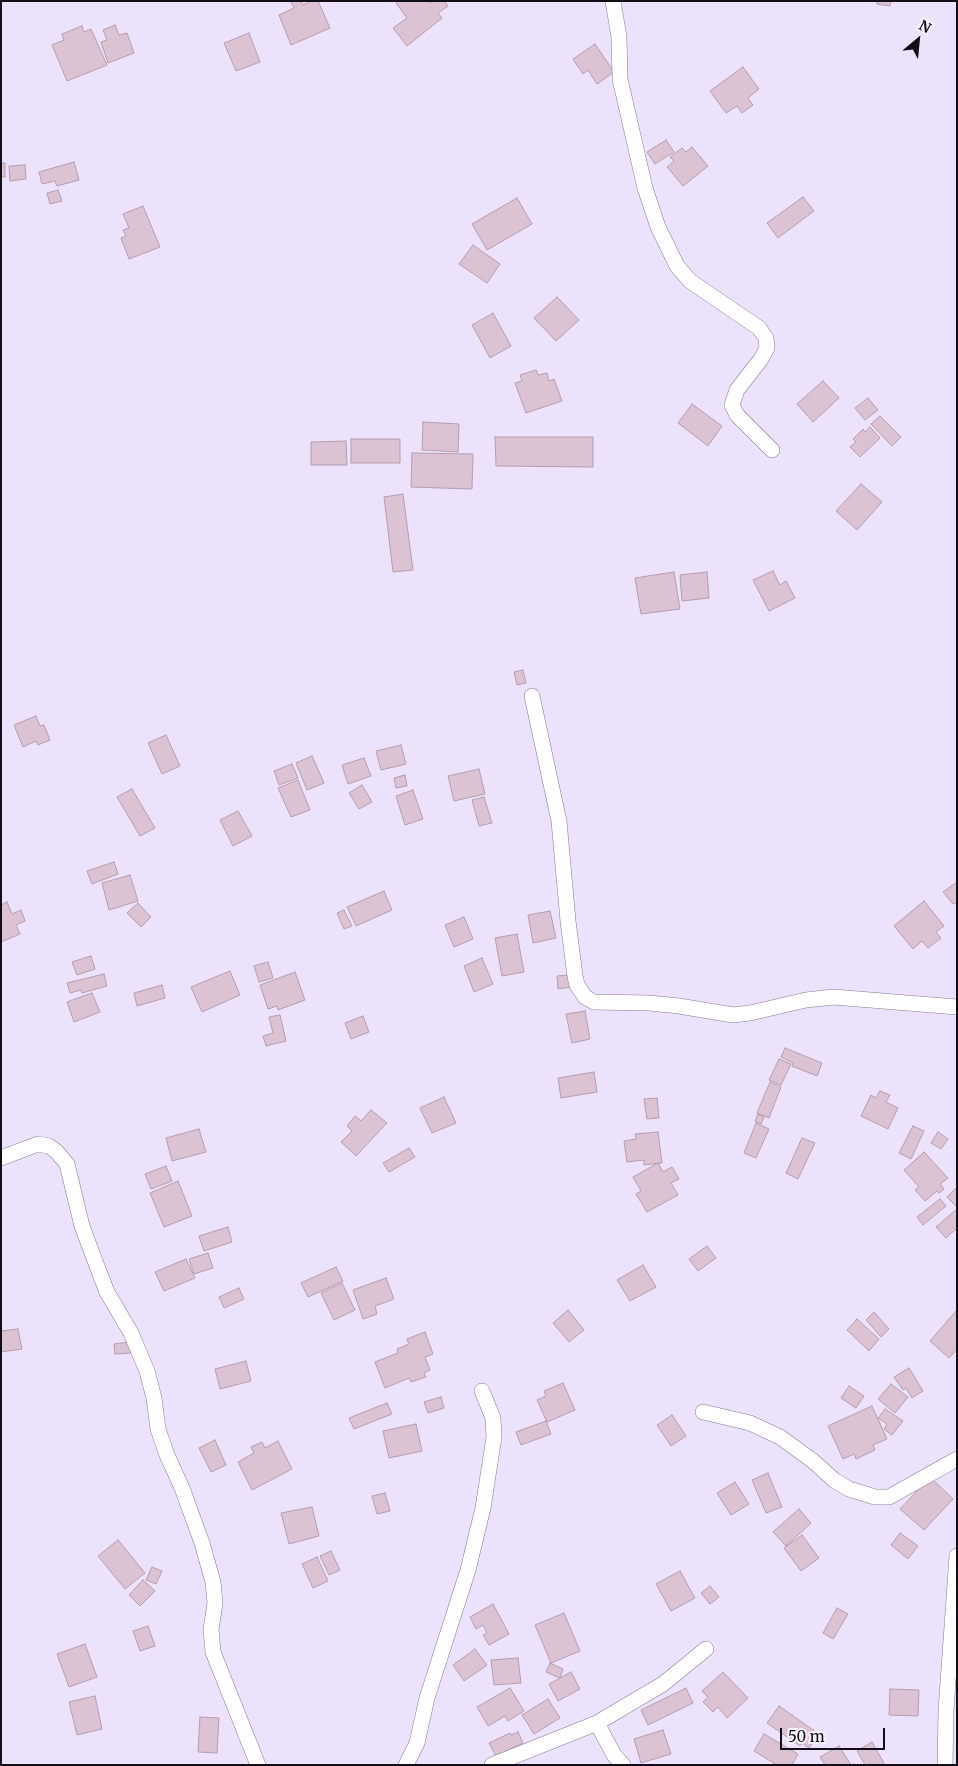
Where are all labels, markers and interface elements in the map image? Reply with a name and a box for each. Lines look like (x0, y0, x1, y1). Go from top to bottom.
north arrow (893, 15, 943, 65)
text: N (916, 16, 934, 37)
scale bar (783, 1718, 888, 1750)
text: 50 m (788, 1727, 825, 1746)

